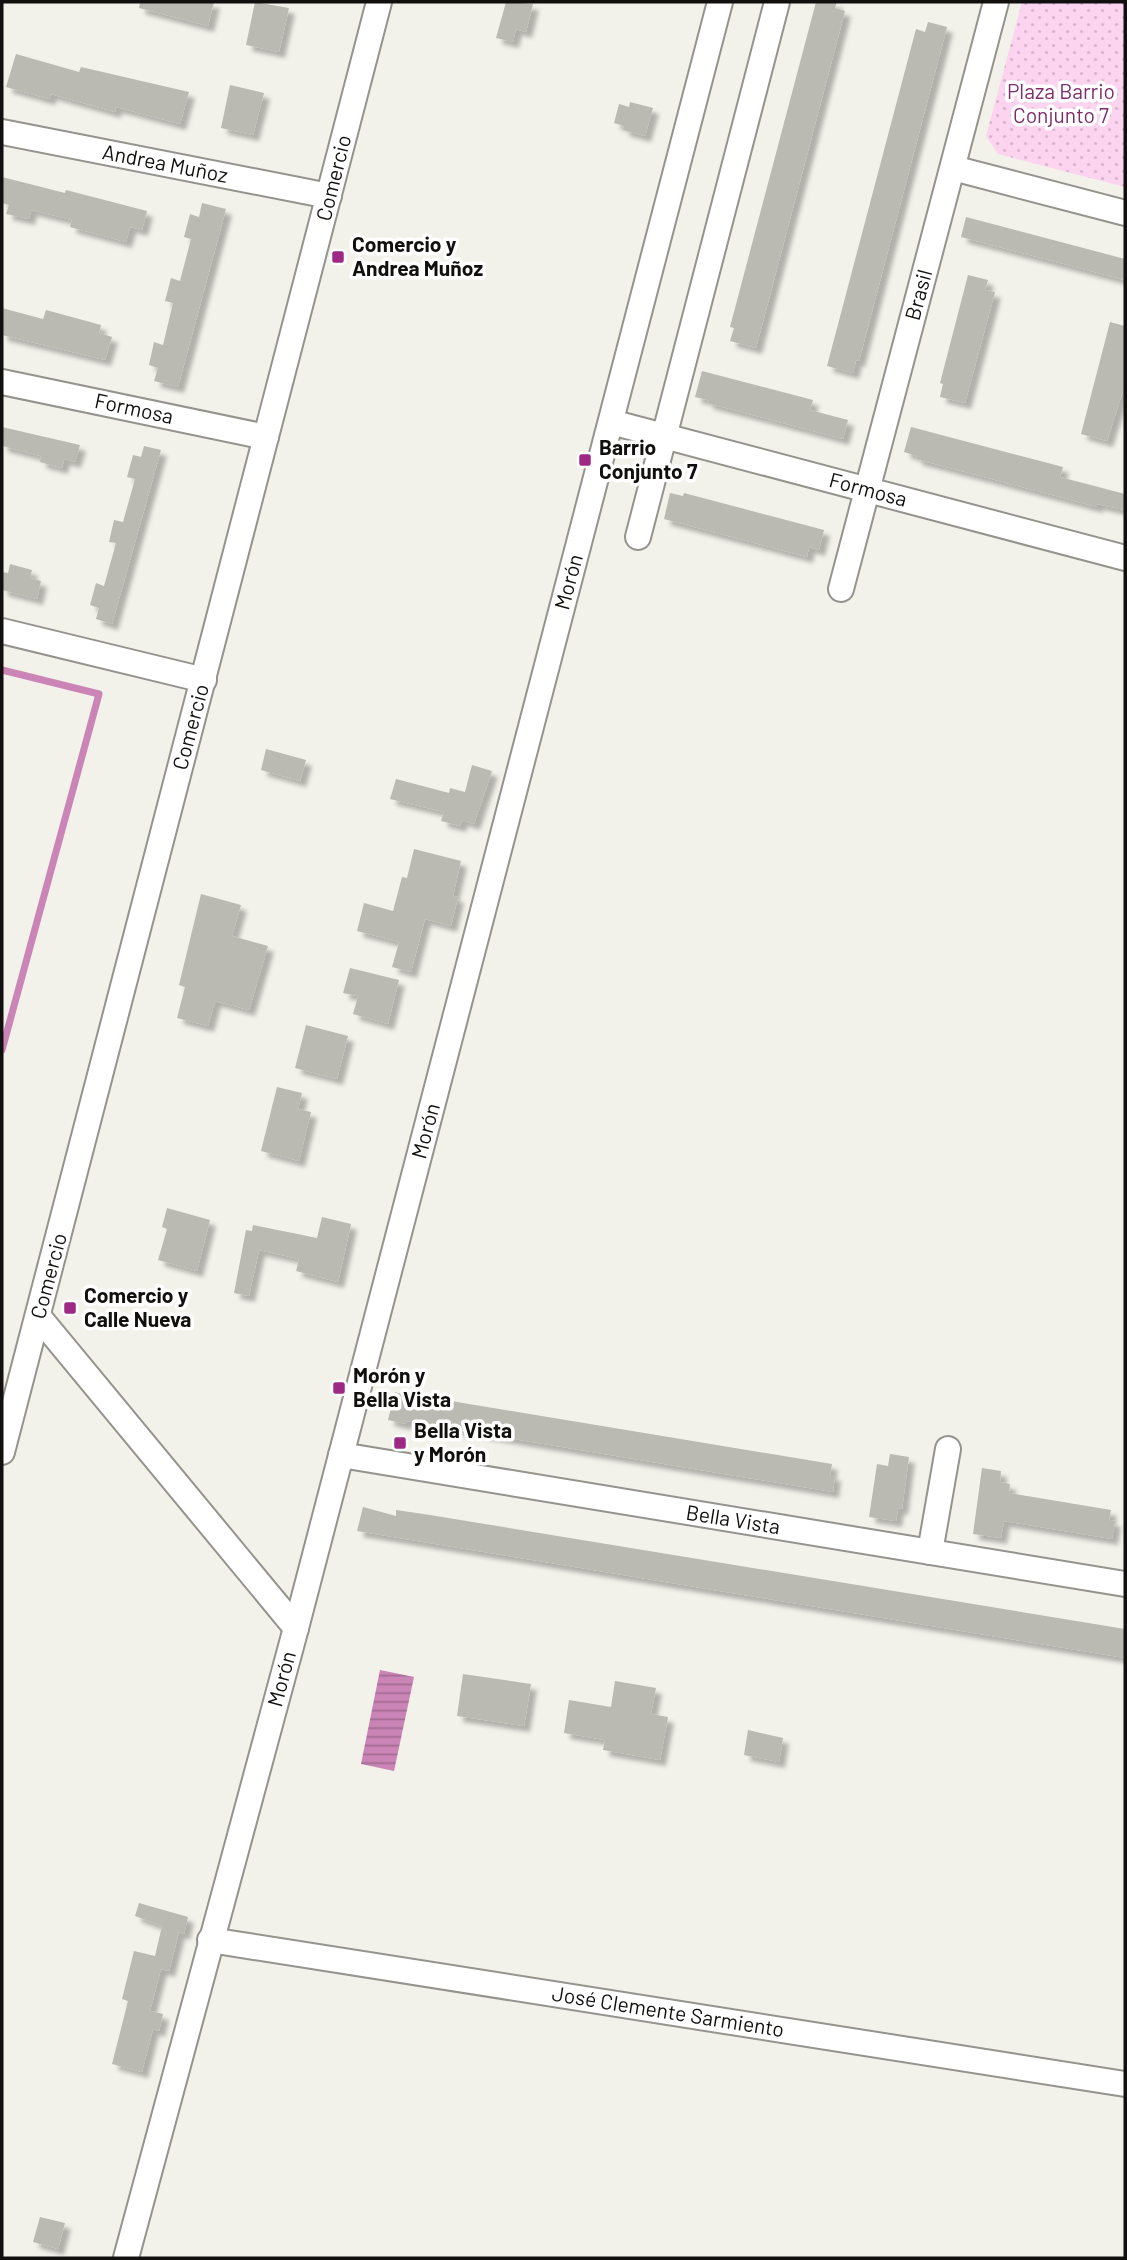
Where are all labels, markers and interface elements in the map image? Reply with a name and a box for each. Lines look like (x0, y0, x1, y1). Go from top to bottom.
park label: Plaza Barrio Conjunto 7 (1007, 78, 1115, 127)
street label: Comercio (310, 132, 355, 223)
street label: Andrea Muñoz (100, 138, 230, 187)
place label: Comercio y Andrea Muñoz (352, 231, 483, 280)
marker: Comercio y Andrea Muñoz (330, 249, 346, 265)
street label: Brasil (899, 266, 936, 323)
street label: Formosa (93, 387, 176, 428)
place label: Barrio Conjunto 7 (599, 434, 698, 483)
marker: Barrio Conjunto 7 (577, 452, 593, 468)
street label: Formosa (827, 466, 910, 511)
street label: Morón (548, 551, 587, 612)
street label: Comercio (166, 681, 213, 772)
street label: Morón (405, 1100, 444, 1161)
street label: Comercio (24, 1230, 71, 1321)
place label: Comercio y Calle Nueva (84, 1282, 191, 1331)
marker: Comercio y Calle Nueva (62, 1300, 78, 1316)
place label: Morón y Bella Vista (353, 1362, 451, 1411)
marker: Morón y Bella Vista (331, 1380, 347, 1396)
place label: Bella Vista y Morón (414, 1417, 512, 1466)
marker: Bella Vista y Morón (392, 1435, 408, 1451)
street label: Bella Vista (684, 1499, 782, 1538)
street label: Morón (261, 1648, 300, 1709)
street label: José Clemente Sarmiento (550, 1980, 786, 2041)

